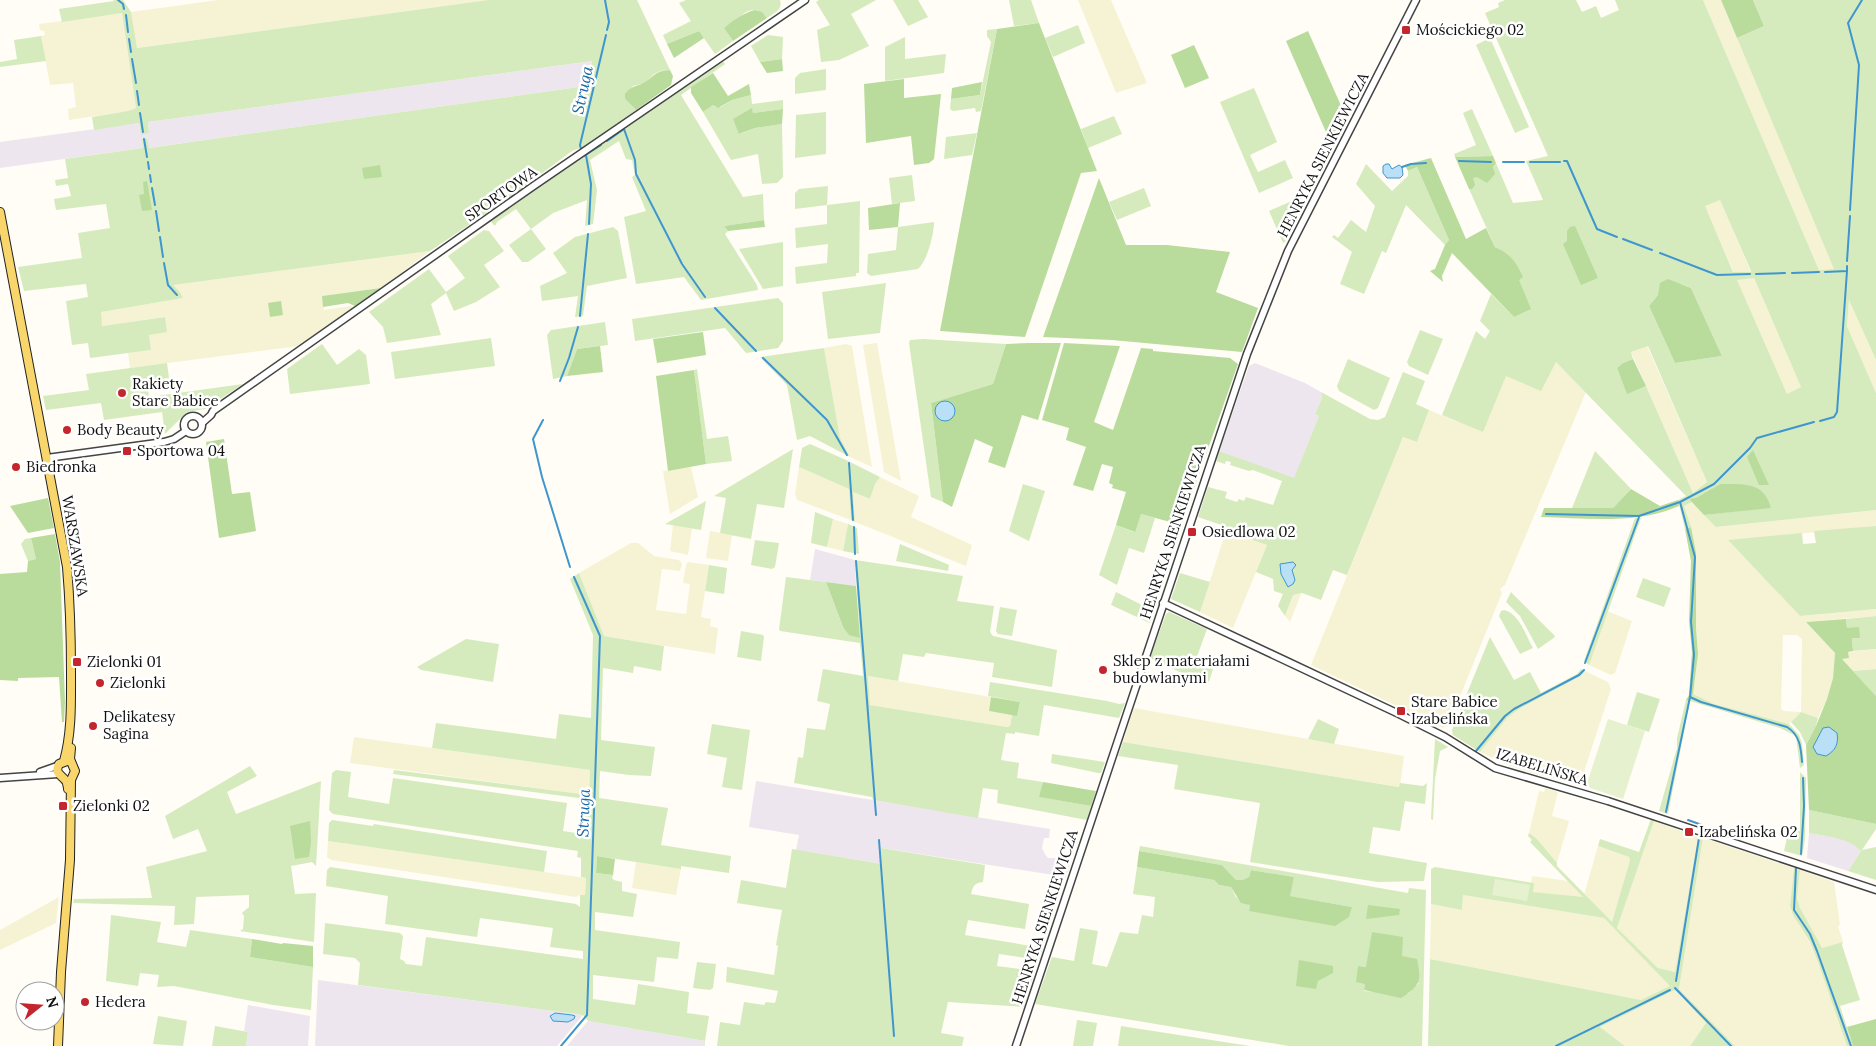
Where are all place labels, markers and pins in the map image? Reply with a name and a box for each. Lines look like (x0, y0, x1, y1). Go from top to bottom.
place label: Mościckiego 02 (1416, 20, 1524, 39)
marker: Mościckiego 02 (1400, 24, 1412, 36)
place label: Rakiety Stare Babice (132, 374, 219, 410)
marker: Rakiety Stare Babice (116, 387, 128, 399)
place label: Body Beauty (77, 420, 164, 439)
marker: Body Beauty (61, 424, 73, 436)
place label: Sportowa 04 (137, 441, 225, 460)
marker: Sportowa 04 (121, 445, 133, 457)
place label: Biedronka (26, 457, 97, 476)
marker: Biedronka (10, 461, 22, 473)
place label: Osiedlowa 02 (1202, 522, 1296, 541)
marker: Osiedlowa 02 (1186, 526, 1198, 538)
place label: Sklep z materiałami budowlanymi (1113, 651, 1250, 687)
place label: Zielonki 01 (87, 652, 161, 671)
marker: Zielonki 01 (71, 656, 83, 668)
marker: Sklep z materiałami budowlanymi (1097, 664, 1109, 676)
place label: Zielonki (110, 673, 166, 692)
marker: Zielonki (94, 677, 106, 689)
place label: Stare Babice Izabelińska (1411, 692, 1498, 728)
marker: Stare Babice Izabelińska (1395, 705, 1407, 717)
place label: Delikatesy Sagina (103, 707, 175, 743)
marker: Delikatesy Sagina (87, 720, 99, 732)
place label: Zielonki 02 (73, 796, 150, 815)
marker: Zielonki 02 (57, 800, 69, 812)
place label: Izabelińska 02 (1699, 822, 1798, 841)
marker: Izabelińska 02 (1683, 826, 1695, 838)
place label: Hedera (95, 992, 146, 1011)
marker: Hedera (79, 996, 91, 1008)

